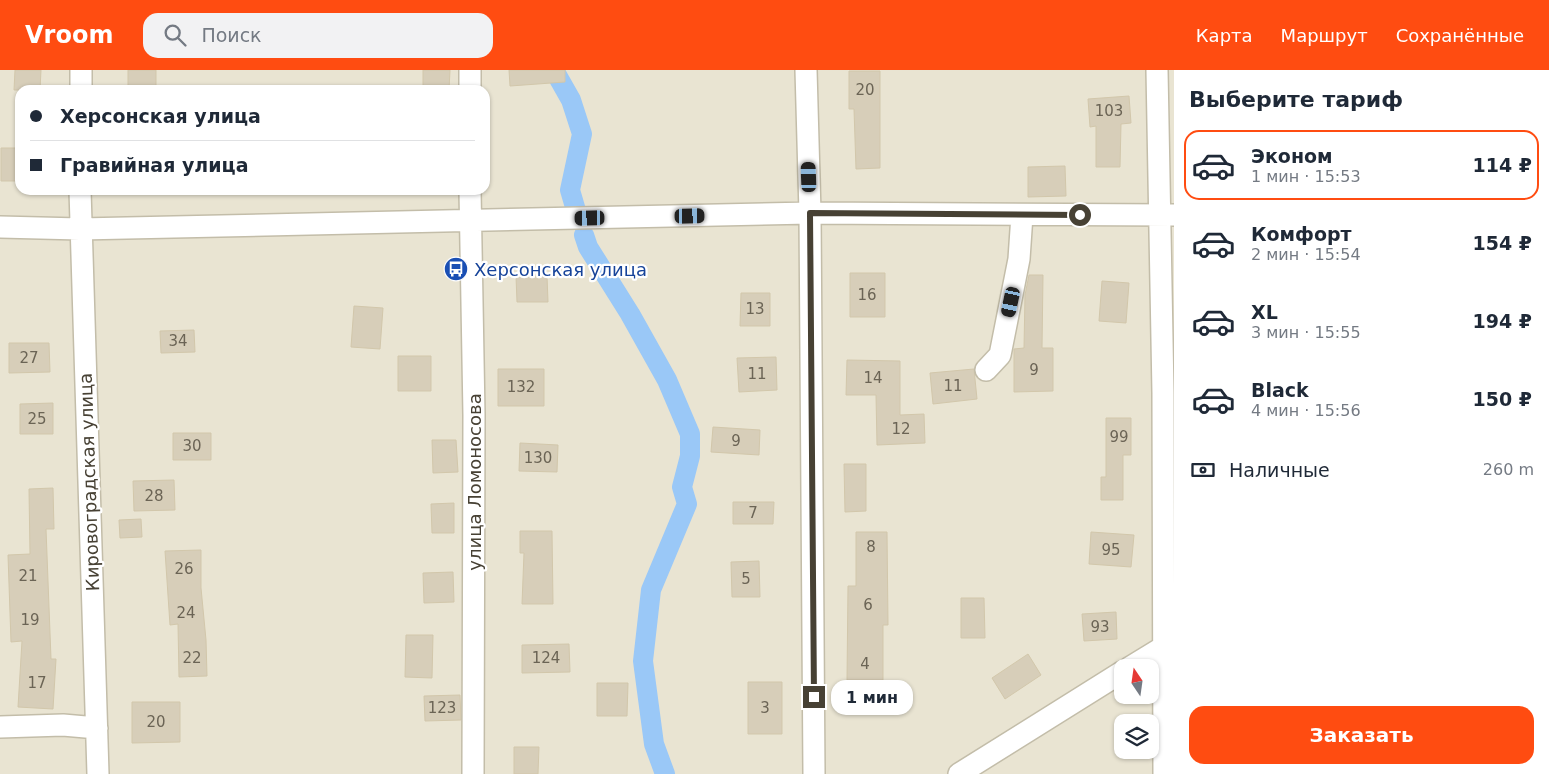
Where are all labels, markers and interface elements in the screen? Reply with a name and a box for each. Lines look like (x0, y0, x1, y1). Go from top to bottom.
search box (143, 13, 493, 58)
text: Vroom (25, 21, 113, 49)
icon: search (161, 21, 189, 49)
text: Поиск (201, 24, 262, 46)
text: Карта (1196, 25, 1253, 46)
text: Маршрут (1281, 25, 1368, 46)
text: Сохранённые (1396, 25, 1524, 46)
house number: 20 (855, 81, 875, 99)
text: Выберите тариф (1189, 87, 1403, 112)
house number: 103 (1095, 102, 1123, 120)
text: Херсонская улица (60, 105, 261, 127)
icon: car (1191, 143, 1236, 188)
text: Эконом (1251, 145, 1333, 167)
text: Гравийная улица (60, 154, 248, 176)
text: 114 ₽ (1473, 154, 1532, 176)
car (800, 162, 817, 192)
text: 1 мин · 15:53 (1251, 167, 1361, 186)
route start (1069, 204, 1091, 226)
car (674, 208, 705, 224)
car (574, 210, 605, 226)
icon: car (1191, 221, 1236, 266)
text: Комфорт (1251, 223, 1352, 245)
text: 154 ₽ (1473, 232, 1532, 254)
text: 2 мин · 15:54 (1251, 245, 1361, 264)
bus stop icon: Херсонская улица (443, 256, 469, 282)
place label: Херсонская улица (474, 259, 647, 280)
house number: 16 (857, 286, 877, 304)
car (1000, 286, 1021, 318)
icon: car (1191, 299, 1236, 344)
house number: 13 (745, 300, 765, 318)
text: XL (1251, 301, 1278, 323)
text: 194 ₽ (1473, 310, 1532, 332)
text: 3 мин · 15:55 (1251, 323, 1361, 342)
house number: 34 (168, 332, 188, 350)
house number: 27 (19, 349, 39, 367)
house number: 9 (1029, 361, 1039, 379)
house number: 11 (747, 365, 767, 383)
house number: 14 (863, 369, 883, 387)
street label: Кировоградская улица (75, 373, 103, 591)
house number: 11 (943, 377, 963, 395)
icon: car (1191, 377, 1236, 422)
house number: 132 (507, 378, 535, 396)
text: Black (1251, 379, 1309, 401)
text: 150 ₽ (1473, 388, 1532, 410)
street label: улица Ломоносова (464, 393, 485, 571)
text: 4 мин · 15:56 (1251, 401, 1361, 420)
house number: 25 (27, 410, 47, 428)
house number: 12 (891, 420, 911, 438)
house number: 99 (1109, 428, 1129, 446)
house number: 9 (731, 432, 741, 450)
house number: 30 (182, 437, 202, 455)
house number: 130 (524, 449, 552, 467)
icon: cash (1189, 456, 1217, 484)
text: Наличные (1229, 459, 1330, 481)
text: 260 m (1483, 460, 1534, 479)
house number: 28 (144, 487, 164, 505)
house number: 7 (748, 504, 758, 522)
house number: 8 (866, 538, 876, 556)
house number: 95 (1101, 541, 1121, 559)
house number: 26 (174, 560, 194, 578)
house number: 21 (18, 567, 38, 585)
house number: 5 (741, 570, 751, 588)
house number: 6 (863, 596, 873, 614)
house number: 24 (176, 604, 196, 622)
house number: 19 (20, 611, 40, 629)
house number: 93 (1090, 618, 1110, 636)
house number: 22 (182, 649, 202, 667)
house number: 124 (532, 649, 560, 667)
house number: 4 (860, 655, 870, 673)
north arrow (1114, 659, 1159, 704)
map controls (1114, 659, 1159, 759)
house number: 17 (27, 674, 47, 692)
callout: 1 мин (832, 680, 914, 714)
route end (803, 686, 825, 708)
text: 1 мин (846, 688, 898, 707)
house number: 123 (428, 699, 456, 717)
house number: 3 (760, 699, 770, 717)
button: Заказать (1189, 706, 1534, 764)
house number: 20 (146, 713, 166, 731)
button: layers (1114, 714, 1159, 759)

